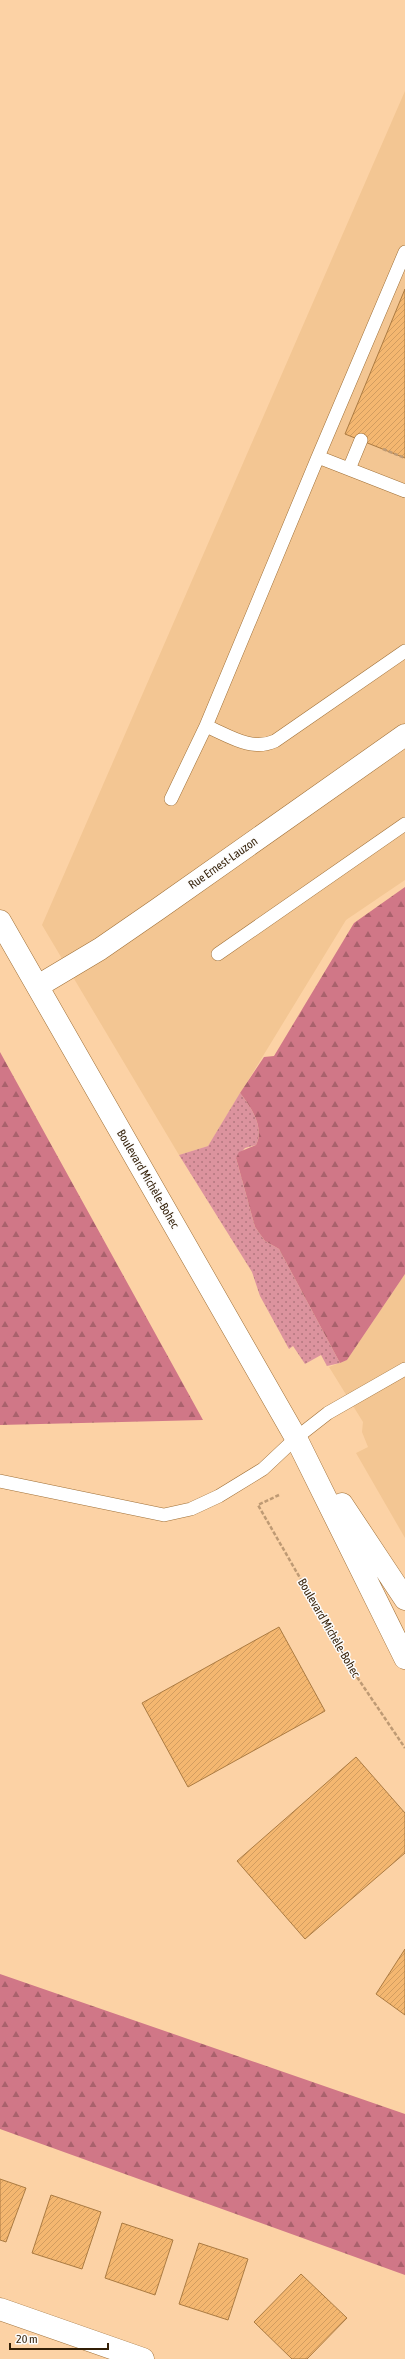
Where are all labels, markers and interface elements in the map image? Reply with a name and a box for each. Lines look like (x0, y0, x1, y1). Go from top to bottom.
street label: Rue Ernest-Lauzon (186, 834, 260, 892)
street label: Boulevard Michèle-Bohec (114, 1127, 182, 1231)
street label: Boulevard Michèle-Bohec (295, 1576, 363, 1680)
scale bar (10, 2325, 108, 2351)
text: 20 m (16, 2332, 38, 2346)

